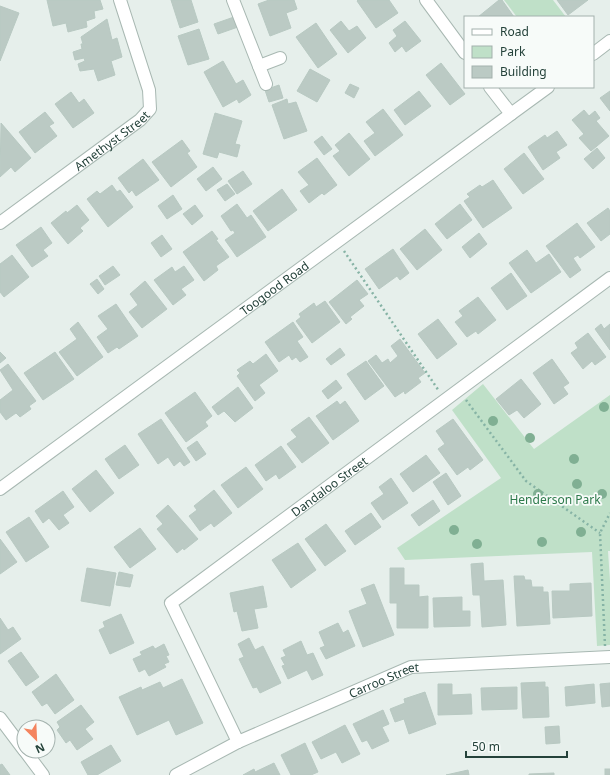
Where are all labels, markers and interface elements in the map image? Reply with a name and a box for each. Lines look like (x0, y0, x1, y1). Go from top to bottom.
legend (464, 16, 594, 88)
text: Road (500, 23, 529, 40)
text: Park (500, 43, 526, 60)
text: Building (500, 63, 547, 80)
street label: Amethyst Street (71, 106, 154, 174)
street label: Toogood Road (236, 257, 312, 319)
street label: Dandaloo Street (287, 452, 371, 520)
park label: Henderson Park (509, 491, 601, 508)
street label: Carroo Street (346, 658, 420, 702)
north arrow (16, 719, 56, 759)
scale bar (466, 733, 567, 759)
text: 50 m (472, 738, 500, 755)
text: N (33, 740, 47, 757)

